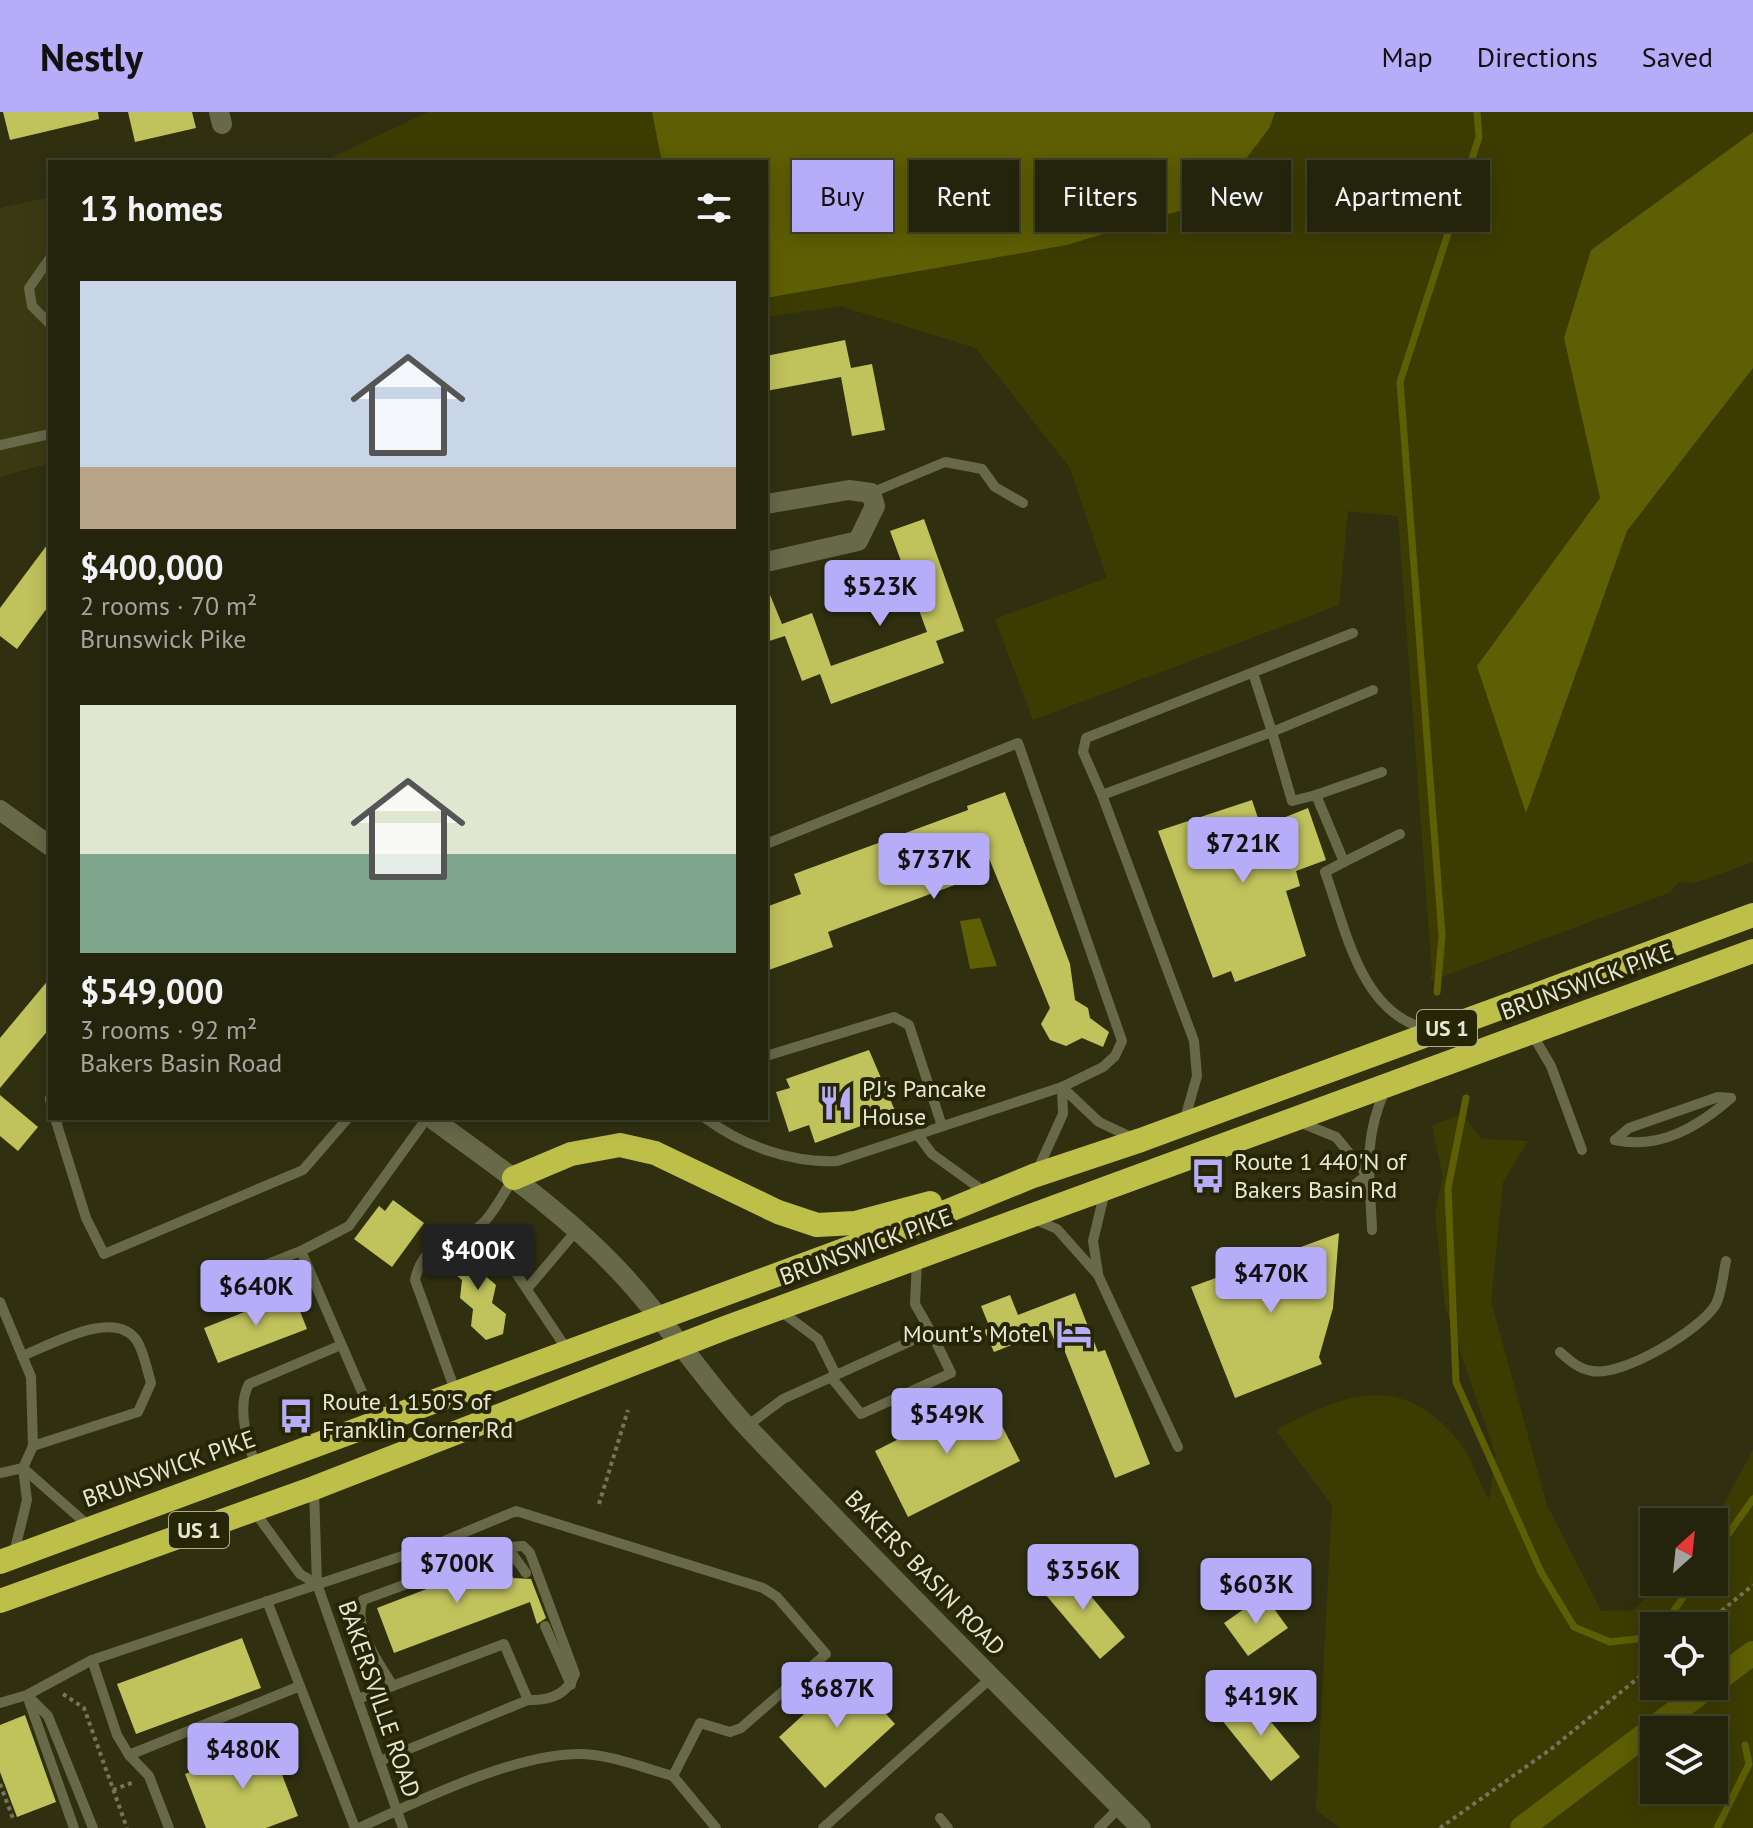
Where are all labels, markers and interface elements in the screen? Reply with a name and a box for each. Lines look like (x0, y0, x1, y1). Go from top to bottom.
text: Nestly (40, 32, 143, 81)
text: Map (1382, 38, 1433, 75)
text: Directions (1477, 38, 1598, 75)
text: Saved (1642, 38, 1713, 75)
chip: Buy (792, 160, 893, 232)
chip: Rent (909, 160, 1019, 232)
chip: Filters (1035, 160, 1166, 232)
chip: New (1182, 160, 1291, 232)
chip: Apartment (1307, 160, 1490, 232)
text: 13 homes (80, 186, 223, 230)
icon: filters (692, 186, 736, 230)
icon: home (336, 333, 480, 477)
text: $400,000 (80, 545, 224, 589)
pin: $523K (824, 560, 936, 628)
text: $523K (842, 569, 918, 602)
text: 2 rooms · 70 m² (80, 589, 257, 622)
text: Brunswick Pike (80, 622, 246, 655)
icon: home (336, 757, 480, 901)
pin: $721K (1187, 817, 1299, 885)
text: $721K (1205, 826, 1281, 859)
pin: $737K (878, 833, 990, 901)
text: $737K (896, 842, 972, 875)
street label: BRUNSWICK PIKE (1496, 936, 1677, 1027)
text: $549,000 (80, 969, 224, 1013)
road number: US 1 (1417, 1010, 1477, 1046)
text: 3 rooms · 92 m² (80, 1013, 257, 1046)
text: Bakers Basin Road (80, 1046, 282, 1079)
place label: PJ's Pancake House (862, 1073, 986, 1132)
restaurant icon: PJ's Pancake House (817, 1084, 855, 1122)
place label: Route 1 440'N of Bakers Basin Rd (1234, 1146, 1407, 1205)
bus stop icon: Route 1 440'N of Bakers Basin Rd (1189, 1157, 1227, 1195)
street label: BRUNSWICK PIKE (775, 1201, 956, 1292)
pin: $400K (422, 1224, 534, 1292)
text: $400K (440, 1233, 516, 1266)
pin: $470K (1215, 1247, 1327, 1315)
text: $470K (1233, 1256, 1309, 1289)
pin: $640K (200, 1260, 312, 1328)
text: $640K (218, 1269, 294, 1302)
hotel icon: Mount's Motel (1055, 1315, 1093, 1353)
place label: Mount's Motel (903, 1318, 1048, 1349)
place label: Route 1 150'S of Franklin Corner Rd (322, 1386, 513, 1445)
pin: $549K (891, 1388, 1003, 1456)
bus stop icon: Route 1 150'S of Franklin Corner Rd (277, 1397, 315, 1435)
text: $549K (909, 1397, 985, 1430)
street label: BRUNSWICK PIKE (78, 1423, 259, 1514)
street label: BAKERS BASIN ROAD (838, 1483, 1012, 1662)
north arrow (1640, 1508, 1728, 1596)
map controls (1640, 1508, 1728, 1804)
road number: US 1 (169, 1512, 229, 1548)
pin: $700K (401, 1537, 513, 1605)
pin: $356K (1027, 1544, 1139, 1612)
text: $700K (419, 1546, 495, 1579)
text: $356K (1045, 1553, 1121, 1586)
pin: $603K (1200, 1558, 1312, 1626)
text: $603K (1218, 1567, 1294, 1600)
street label: BAKERSVILLE ROAD (331, 1596, 428, 1801)
button: locate (1640, 1612, 1728, 1700)
pin: $687K (781, 1662, 893, 1730)
pin: $419K (1205, 1670, 1317, 1738)
text: $687K (799, 1671, 875, 1704)
text: $419K (1223, 1679, 1299, 1712)
button: layers (1640, 1716, 1728, 1804)
pin: $480K (187, 1723, 299, 1791)
text: $480K (205, 1732, 281, 1765)

